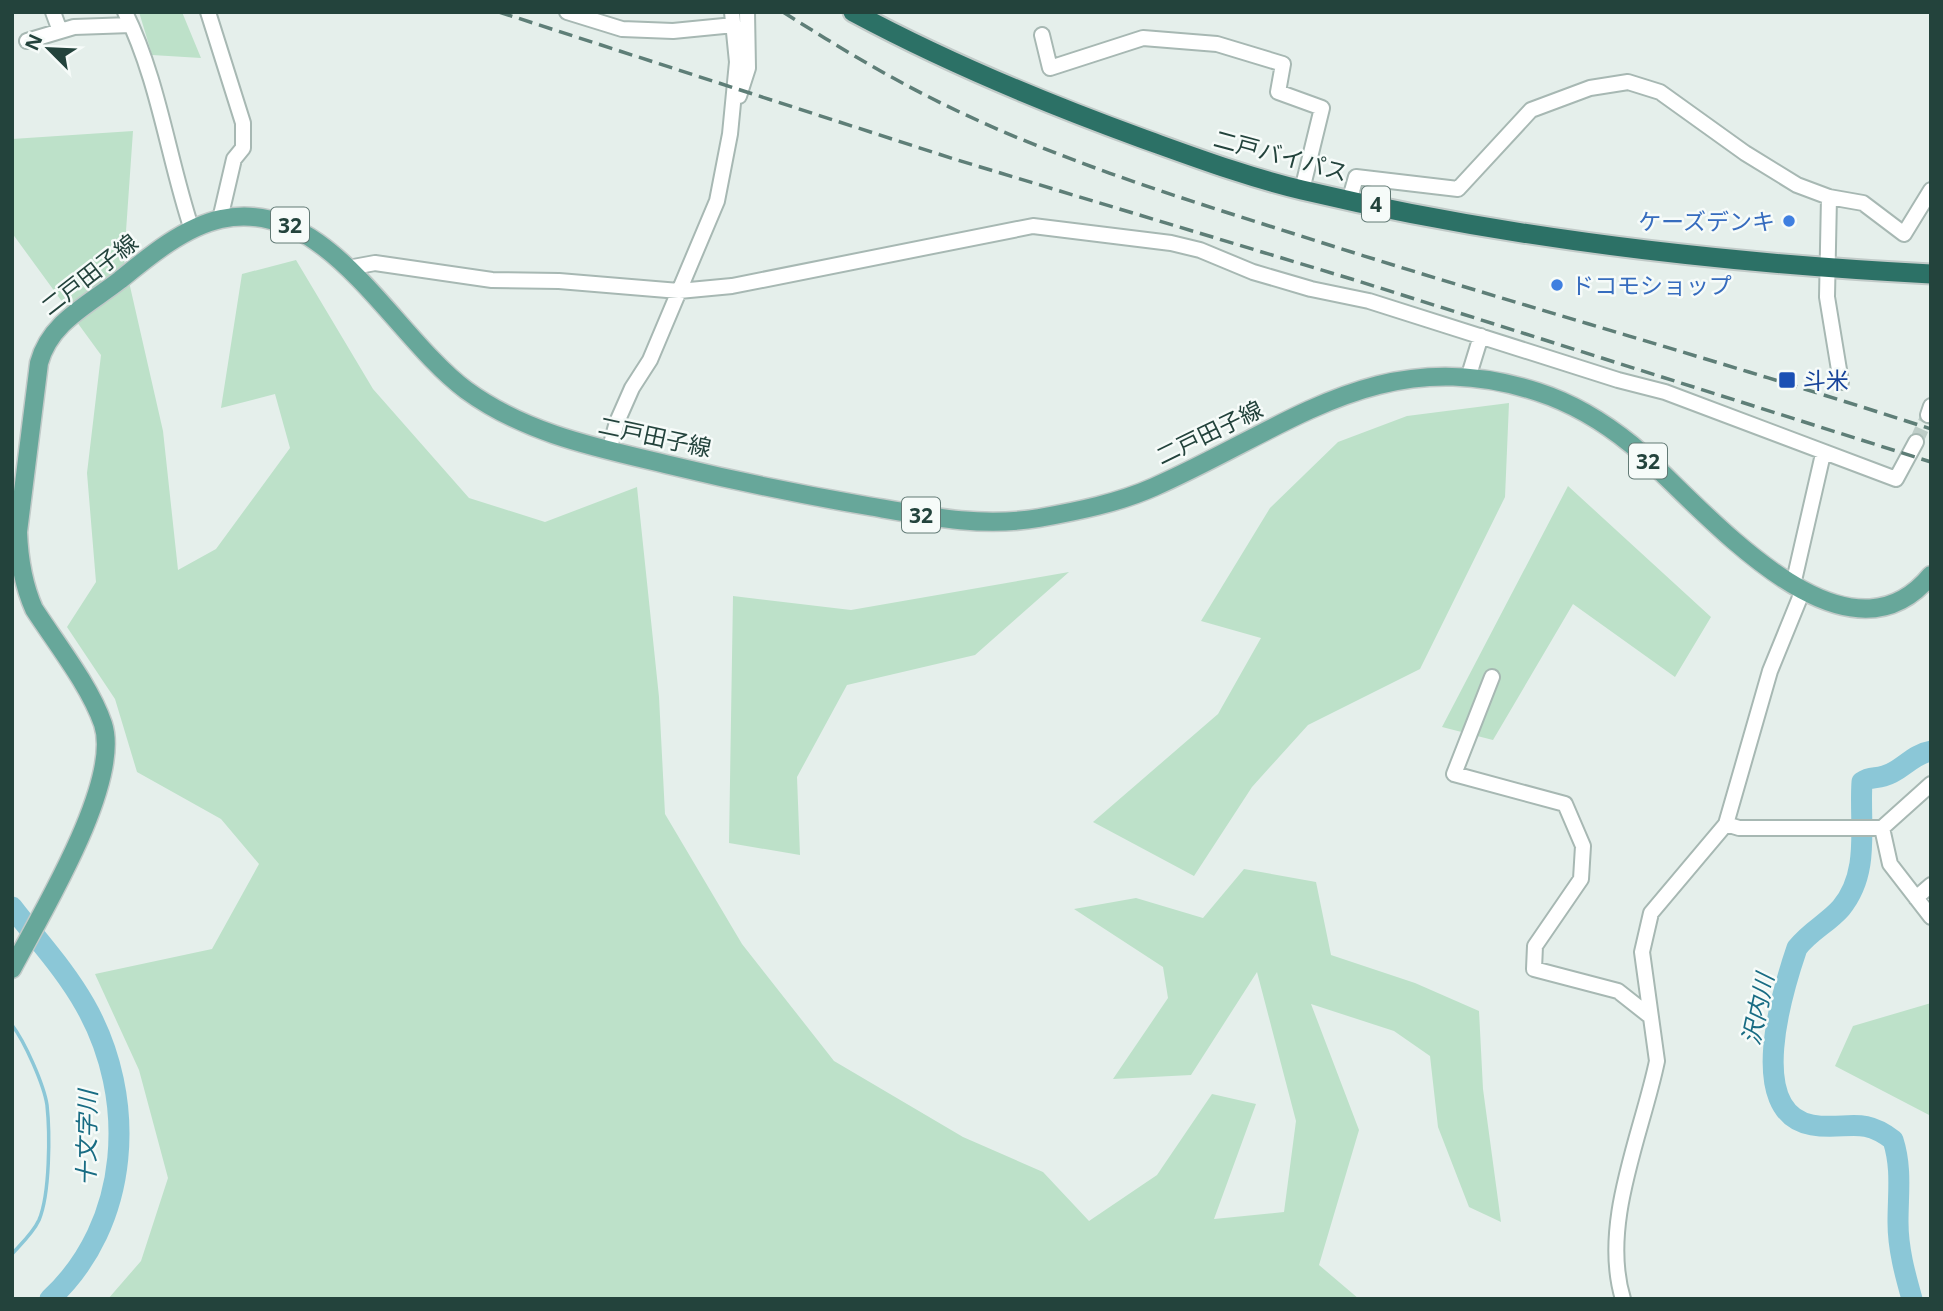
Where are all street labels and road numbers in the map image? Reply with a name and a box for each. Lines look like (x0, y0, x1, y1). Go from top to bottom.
street label: 二戸バイパス (1210, 122, 1352, 188)
road number: 4 (1362, 186, 1390, 222)
road number: 32 (271, 208, 309, 243)
street label: 二戸田子線 (34, 226, 144, 322)
street label: 二戸田子線 (1150, 392, 1268, 472)
street label: 二戸田子線 (595, 408, 715, 464)
road number: 32 (1629, 444, 1667, 478)
road number: 32 (902, 498, 940, 532)

